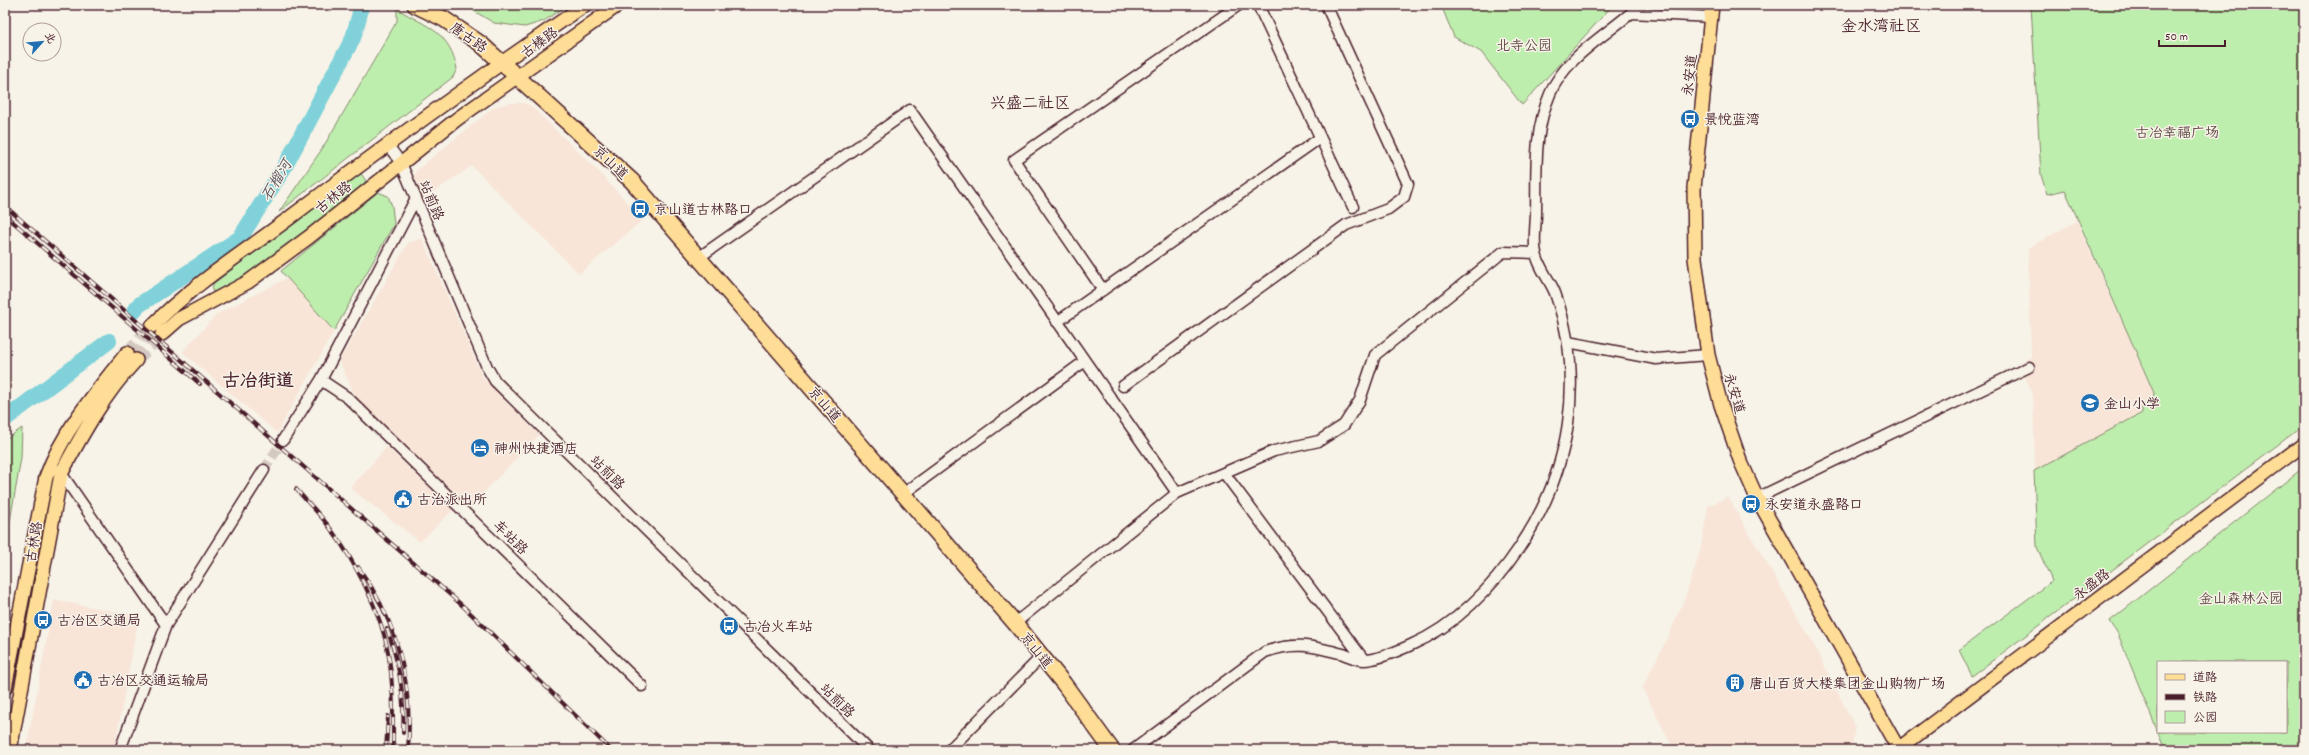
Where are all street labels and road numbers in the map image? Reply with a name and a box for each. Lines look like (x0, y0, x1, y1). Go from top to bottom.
street label: 唐古路 (445, 18, 491, 59)
street label: 古榛路 (517, 23, 563, 64)
street label: 永安道 (1679, 53, 1703, 97)
street label: 京山道 (587, 142, 632, 185)
street label: 古林路 (312, 178, 357, 220)
street label: 站前路 (413, 178, 448, 224)
street label: 永安道 (1717, 371, 1749, 417)
street label: 京山道 (802, 383, 845, 428)
street label: 站前路 (585, 451, 629, 495)
street label: 车站路 (488, 517, 532, 560)
street label: 古林路 (21, 520, 48, 565)
street label: 永盛路 (2069, 565, 2115, 606)
street label: 京山道 (1014, 629, 1056, 674)
street label: 站前路 (815, 679, 859, 723)

